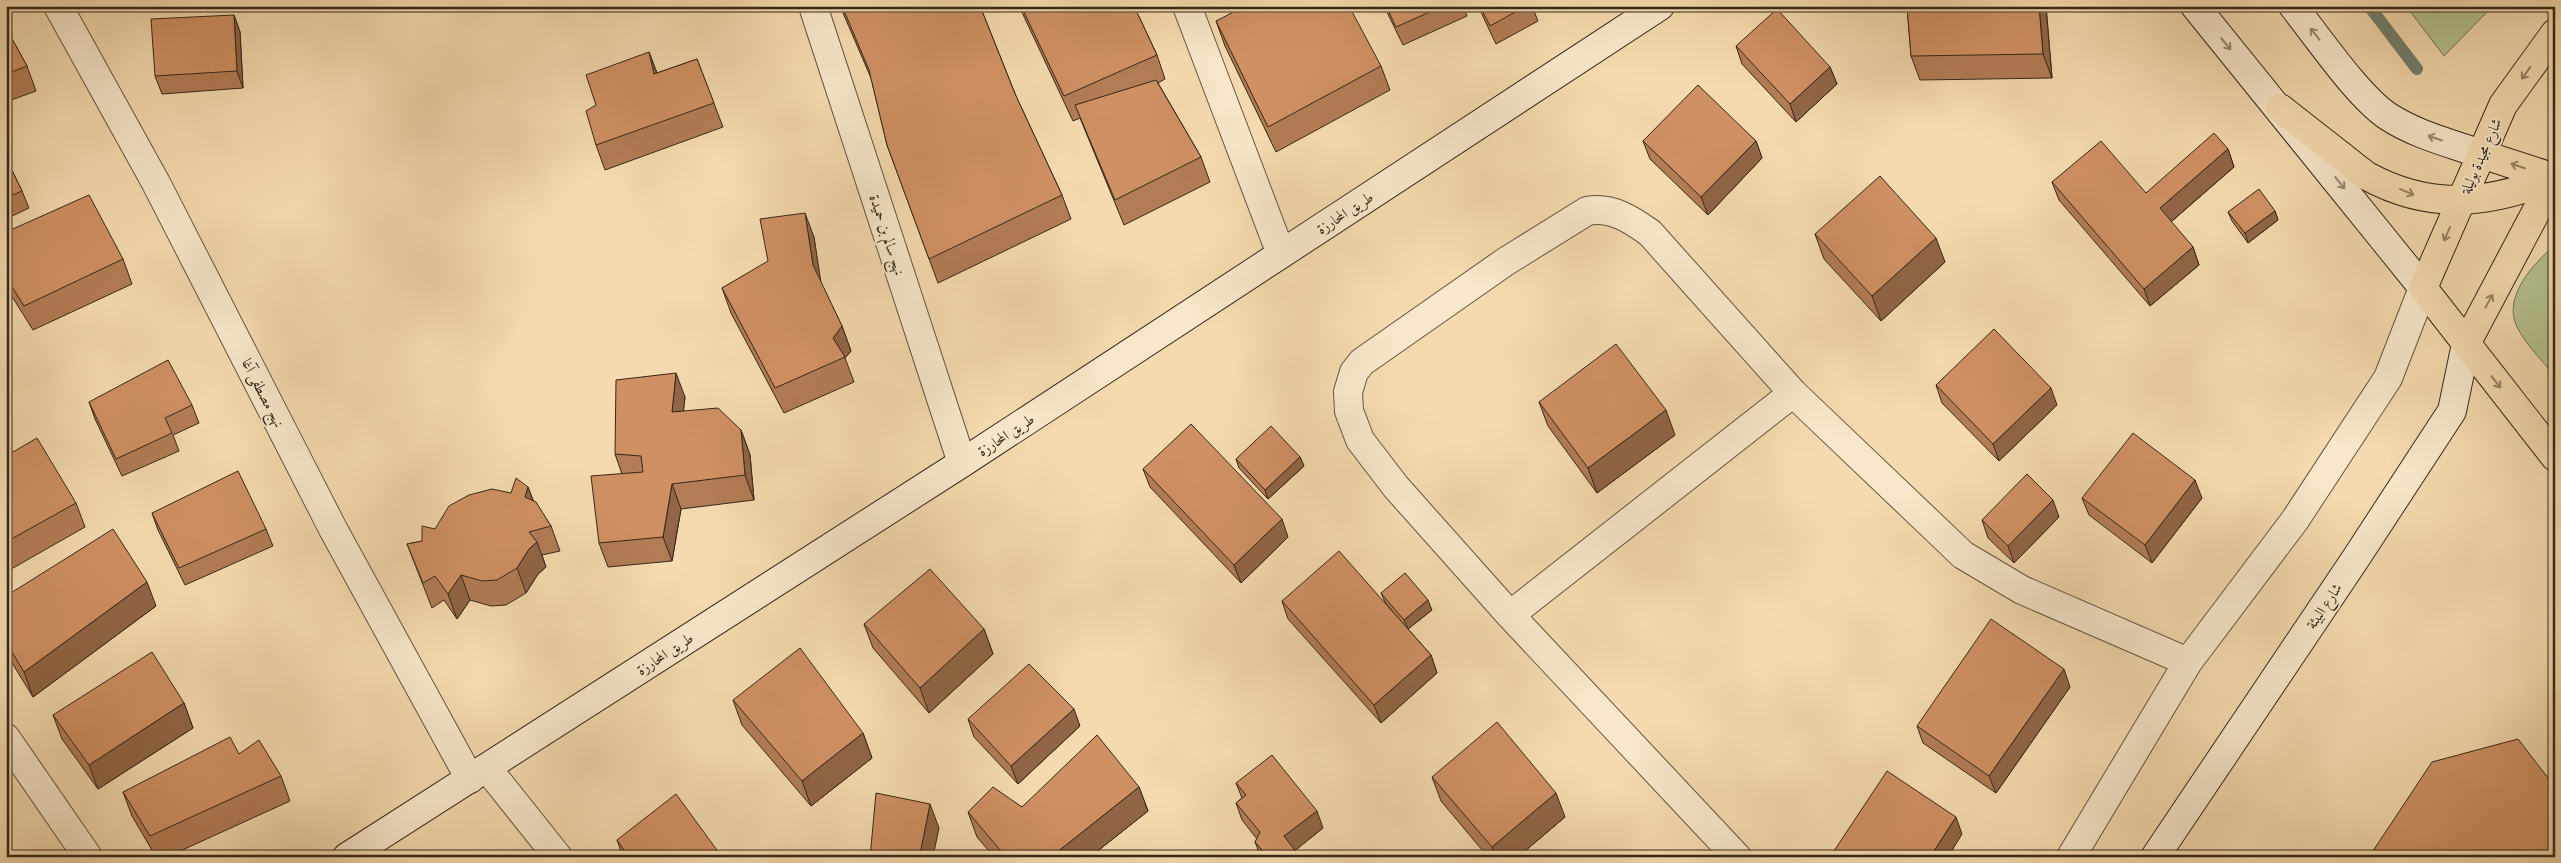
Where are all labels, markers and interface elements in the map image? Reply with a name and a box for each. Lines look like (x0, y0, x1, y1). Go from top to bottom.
one-way arrow (2310, 28, 2321, 41)
one-way arrow (2221, 37, 2232, 50)
one-way arrow (2521, 66, 2531, 80)
street label: شارع مجيدة بوليلة (2456, 115, 2509, 199)
one-way arrow (2428, 133, 2444, 142)
one-way arrow (2510, 161, 2526, 171)
one-way arrow (2334, 177, 2345, 190)
street label: طريق المحارزة (1313, 188, 1377, 239)
one-way arrow (2399, 188, 2414, 198)
street label: نهج سالم بن حميدة (861, 192, 909, 279)
one-way arrow (2441, 226, 2451, 241)
one-way arrow (2485, 294, 2494, 309)
street label: نهج مصطفى آغا (233, 355, 288, 433)
one-way arrow (2490, 375, 2501, 388)
street label: طريق المحارزة (974, 410, 1038, 461)
street label: شارع البيئة (2302, 579, 2349, 635)
street label: طريق المحارزة (633, 629, 697, 680)

